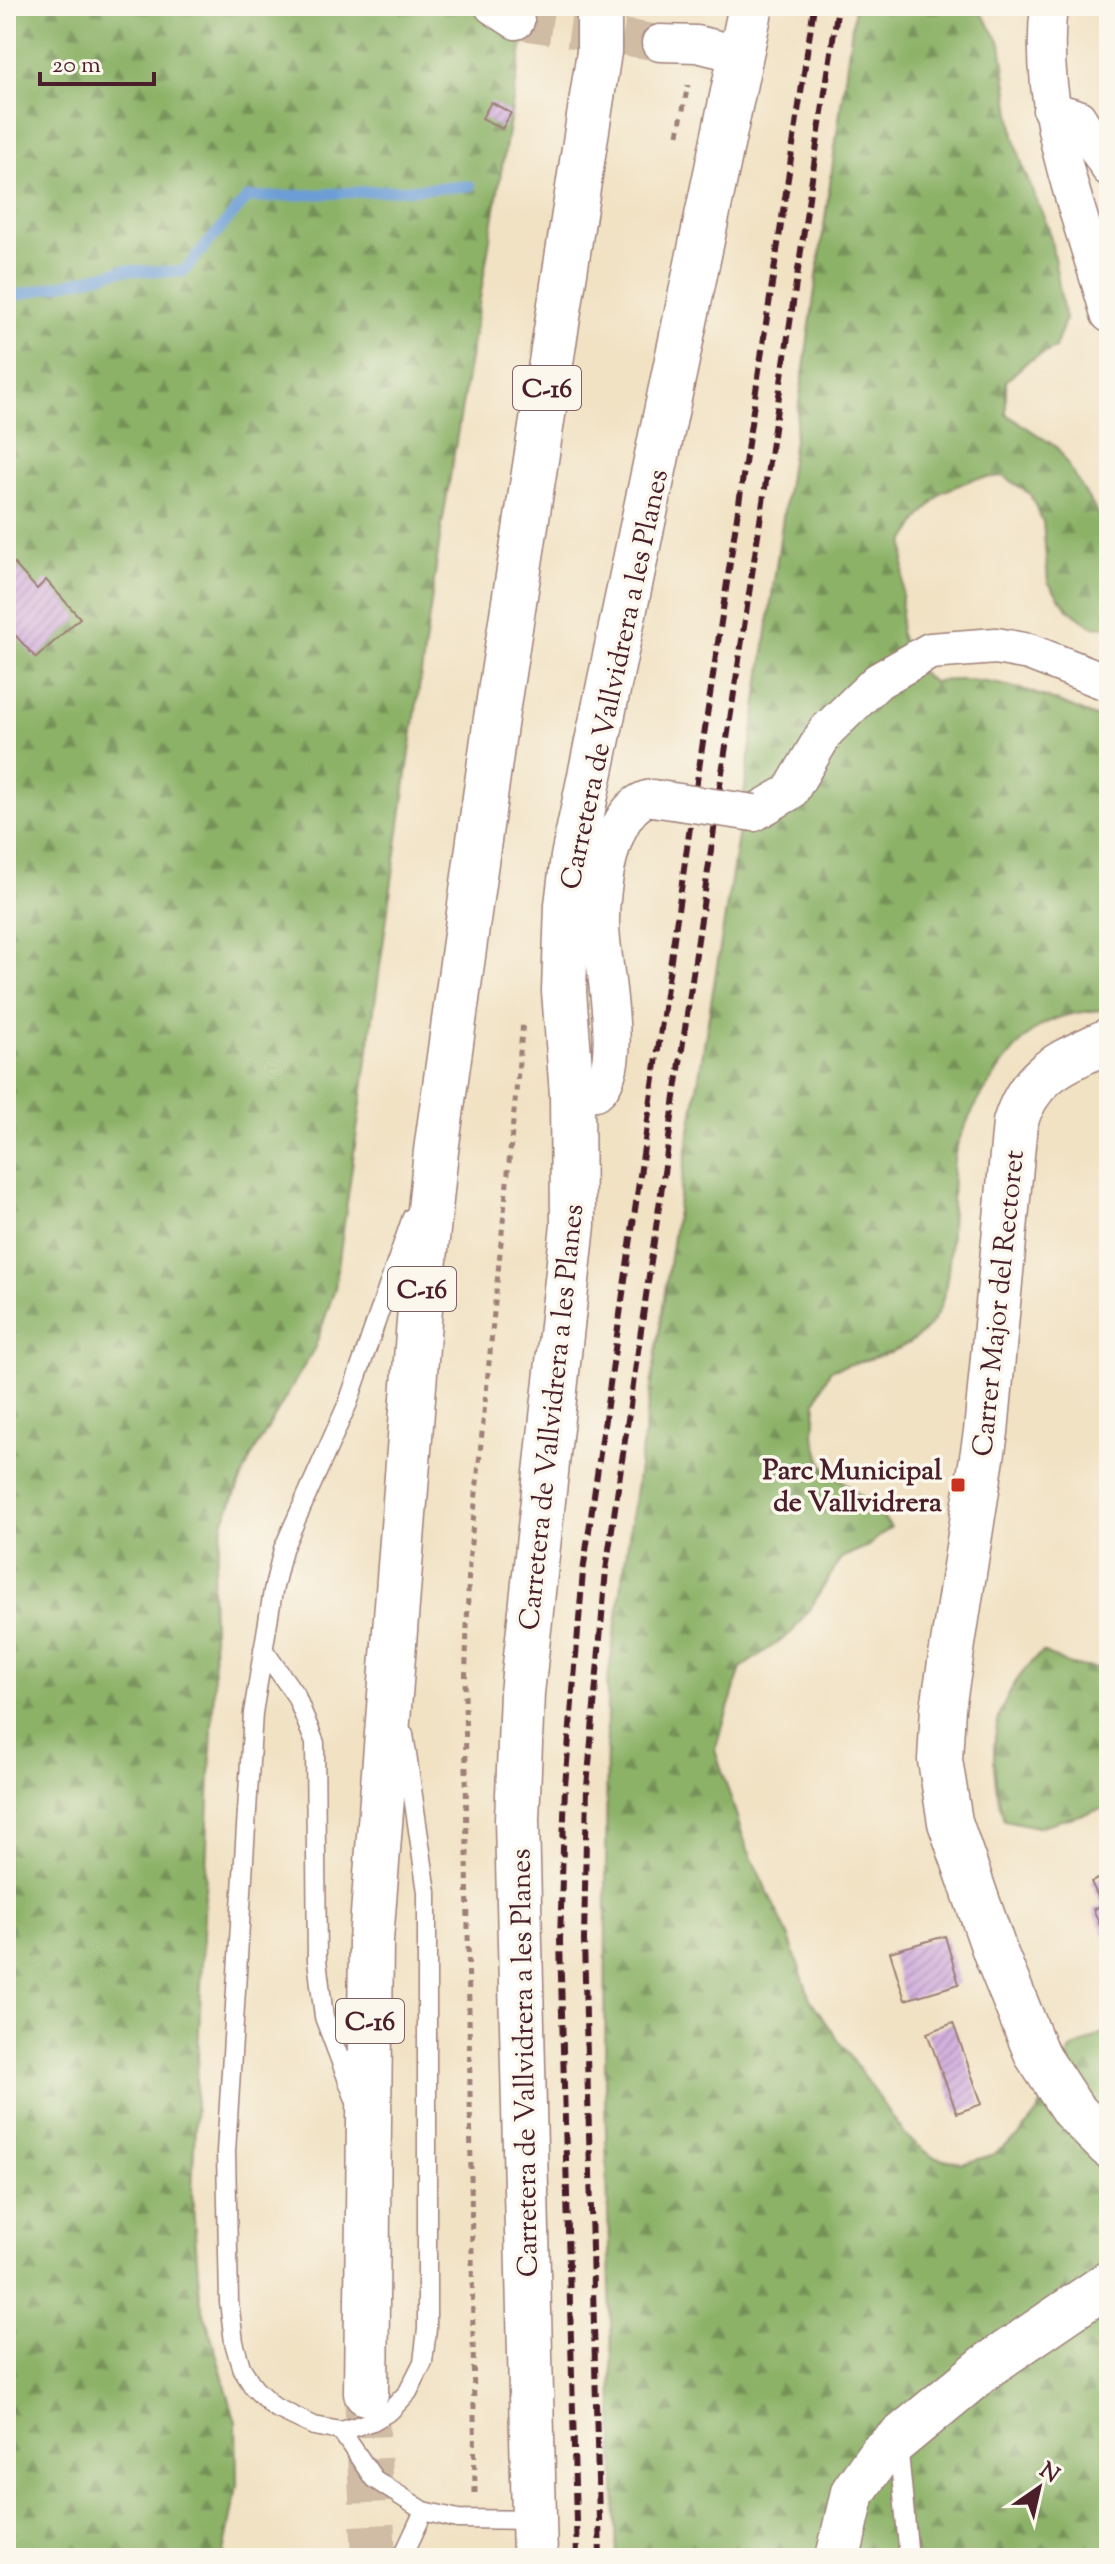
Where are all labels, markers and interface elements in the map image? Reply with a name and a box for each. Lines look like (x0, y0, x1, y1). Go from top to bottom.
scale bar (40, 36, 154, 86)
text: 20 m (52, 49, 101, 83)
road number: C-16 (513, 366, 581, 410)
street label: Carretera de Vallvidrera a les Planes (552, 466, 680, 893)
street label: Carrer Major del Rectoret (964, 1148, 1036, 1459)
street label: Carretera de Vallvidrera a les Planes (511, 1202, 595, 1632)
road number: C-16 (388, 1267, 456, 1311)
place label: Parc Municipal de Vallvidrera (762, 1452, 942, 1524)
marker: Parc Municipal de Vallvidrera (949, 1476, 967, 1494)
street label: Carretera de Vallvidrera a les Planes (502, 1848, 550, 2278)
road number: C-16 (336, 1999, 404, 2043)
north arrow (999, 2448, 1079, 2528)
text: N (1032, 2456, 1065, 2492)

